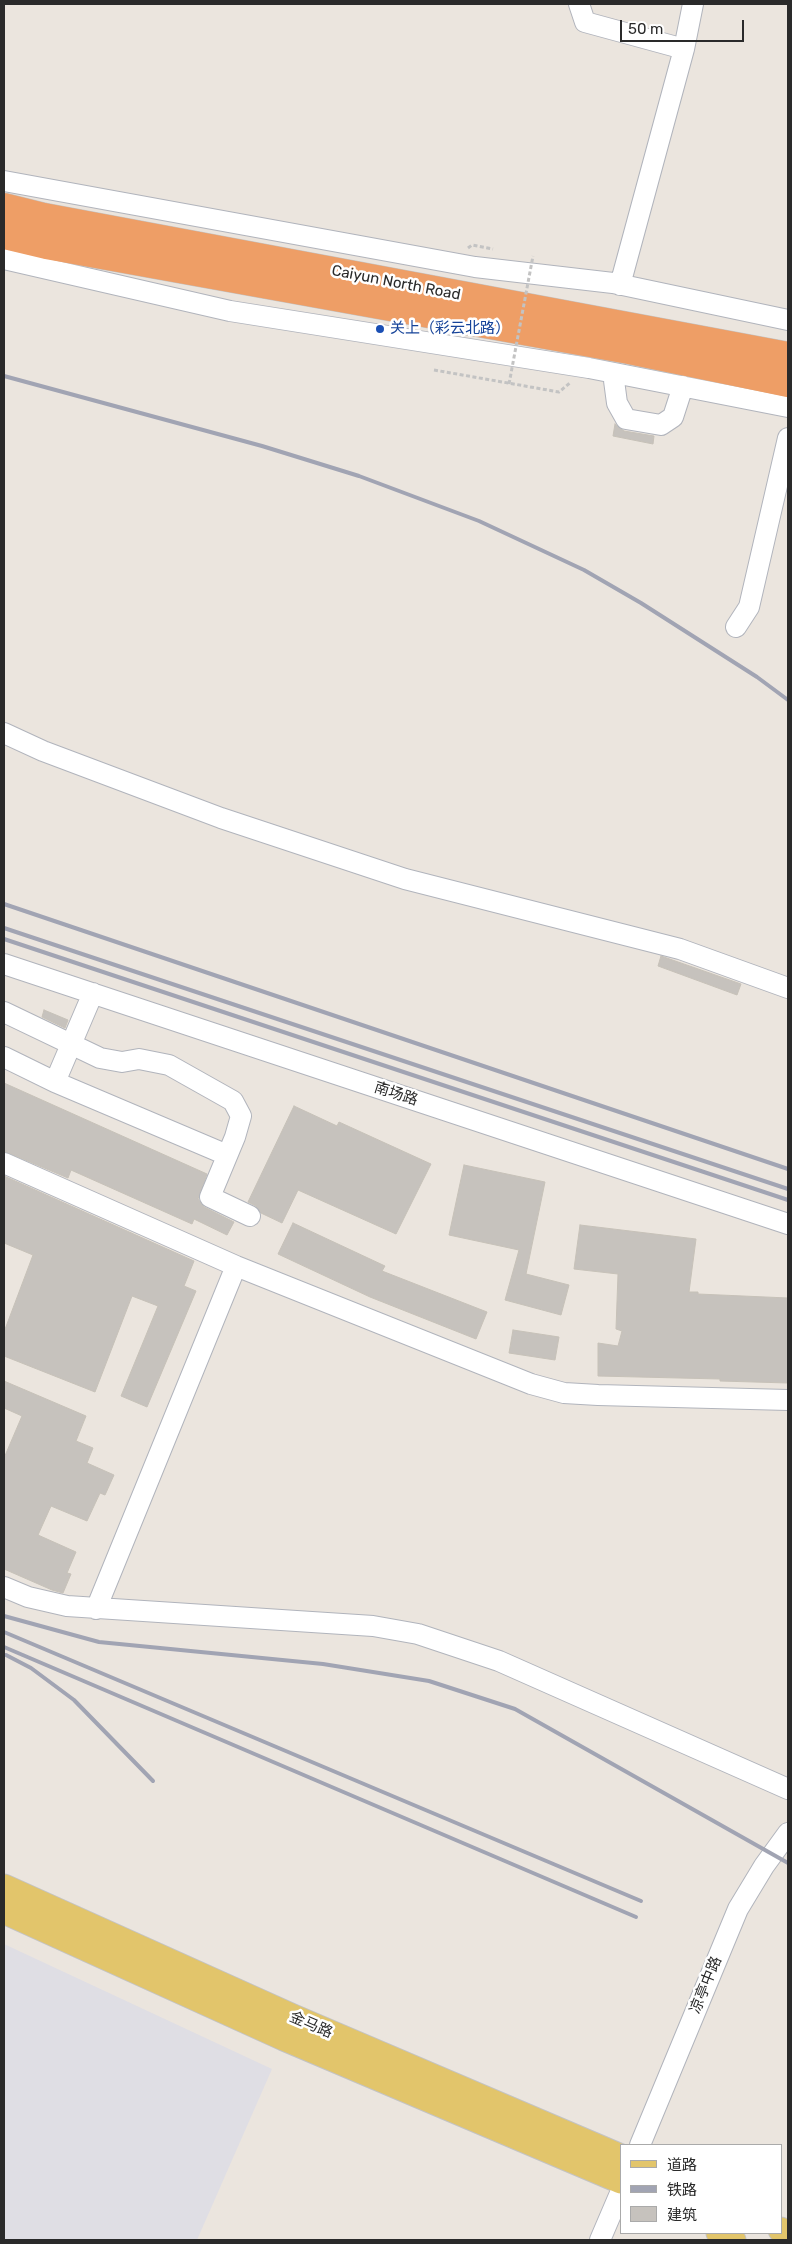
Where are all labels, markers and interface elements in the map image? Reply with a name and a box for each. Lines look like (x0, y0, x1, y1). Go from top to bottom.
scale bar (622, 10, 746, 42)
text: 50 m (628, 20, 663, 38)
street label: Caiyun North Road (330, 262, 462, 304)
place label: 关上（彩云北路） (390, 320, 510, 338)
marker: 关上（彩云北路） (374, 323, 386, 335)
street label: 南场路 (372, 1078, 420, 1110)
street label: 凉亭中路 (686, 1954, 726, 2016)
street label: 金马路 (287, 2008, 335, 2042)
legend (620, 2144, 782, 2234)
text: 道路 (667, 2156, 697, 2174)
text: 铁路 (667, 2181, 697, 2199)
text: 建筑 (667, 2206, 697, 2224)

